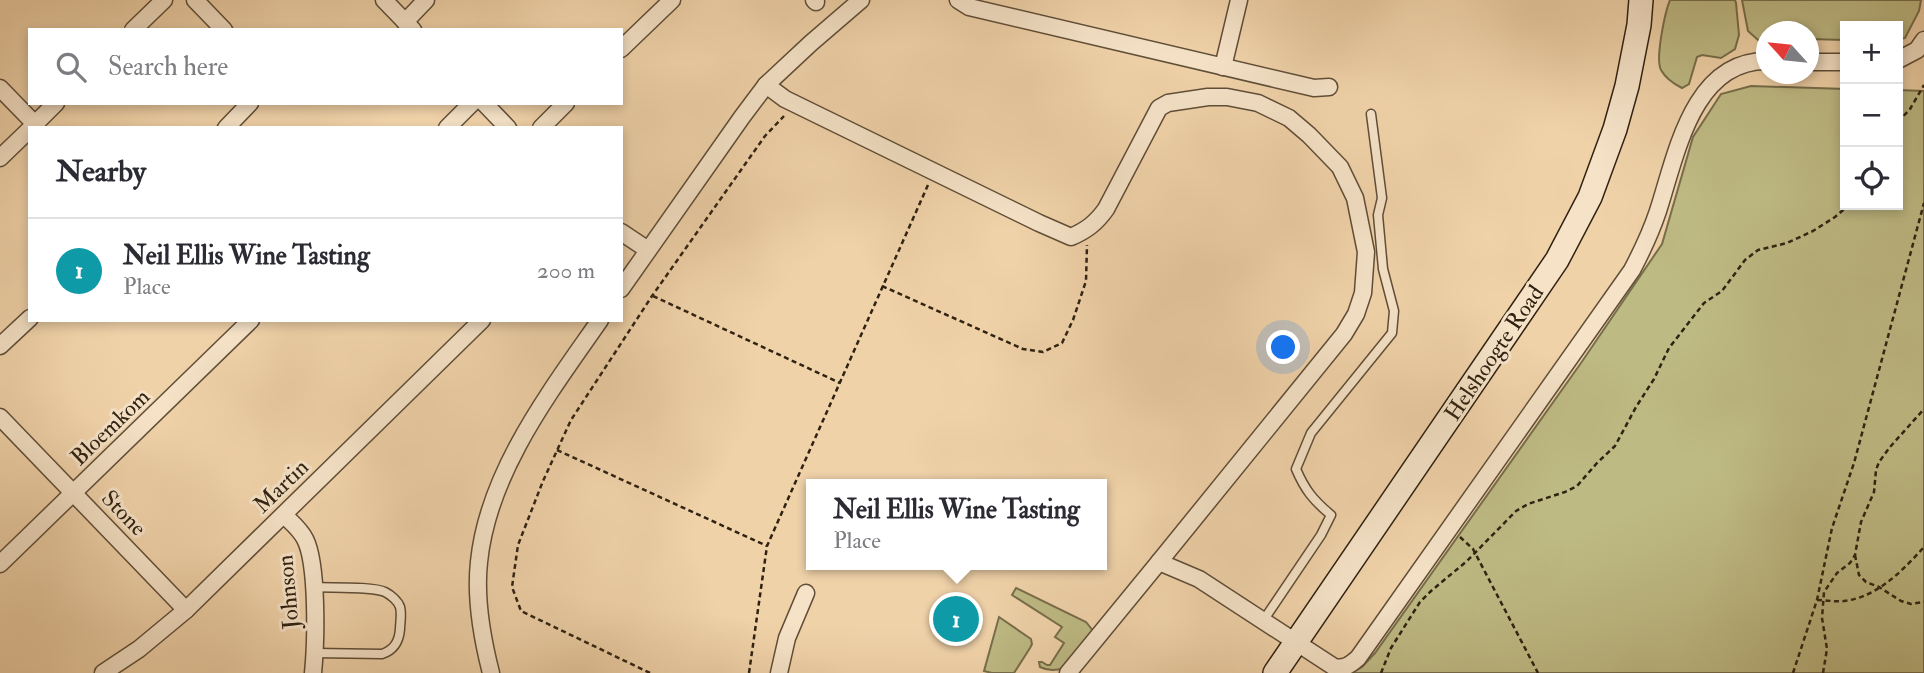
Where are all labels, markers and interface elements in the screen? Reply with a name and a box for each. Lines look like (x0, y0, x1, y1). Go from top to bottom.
north arrow (1756, 21, 1819, 84)
map controls (1840, 21, 1903, 210)
button: + (1840, 21, 1903, 84)
search box (28, 28, 623, 105)
icon: search (52, 48, 90, 86)
text: Search here (108, 51, 228, 83)
button: − (1840, 84, 1903, 147)
button: locate (1840, 147, 1903, 210)
text: Nearby (56, 153, 146, 190)
text: Neil Ellis Wine Tasting (123, 240, 370, 272)
text: 1 (75, 256, 83, 285)
text: 200 m (537, 256, 595, 285)
text: Place (123, 272, 171, 301)
street label: Helshoogte Road (1438, 280, 1550, 426)
your location (1266, 330, 1300, 364)
street label: Bloemkom (64, 382, 156, 472)
street label: Martin (247, 453, 315, 519)
popup (806, 479, 1107, 570)
street label: Stone (95, 484, 153, 542)
text: Neil Ellis Wine Tasting (833, 494, 1080, 526)
text: Place (833, 526, 881, 555)
street label: Johnson (270, 553, 306, 631)
pin: 1 (933, 593, 979, 645)

